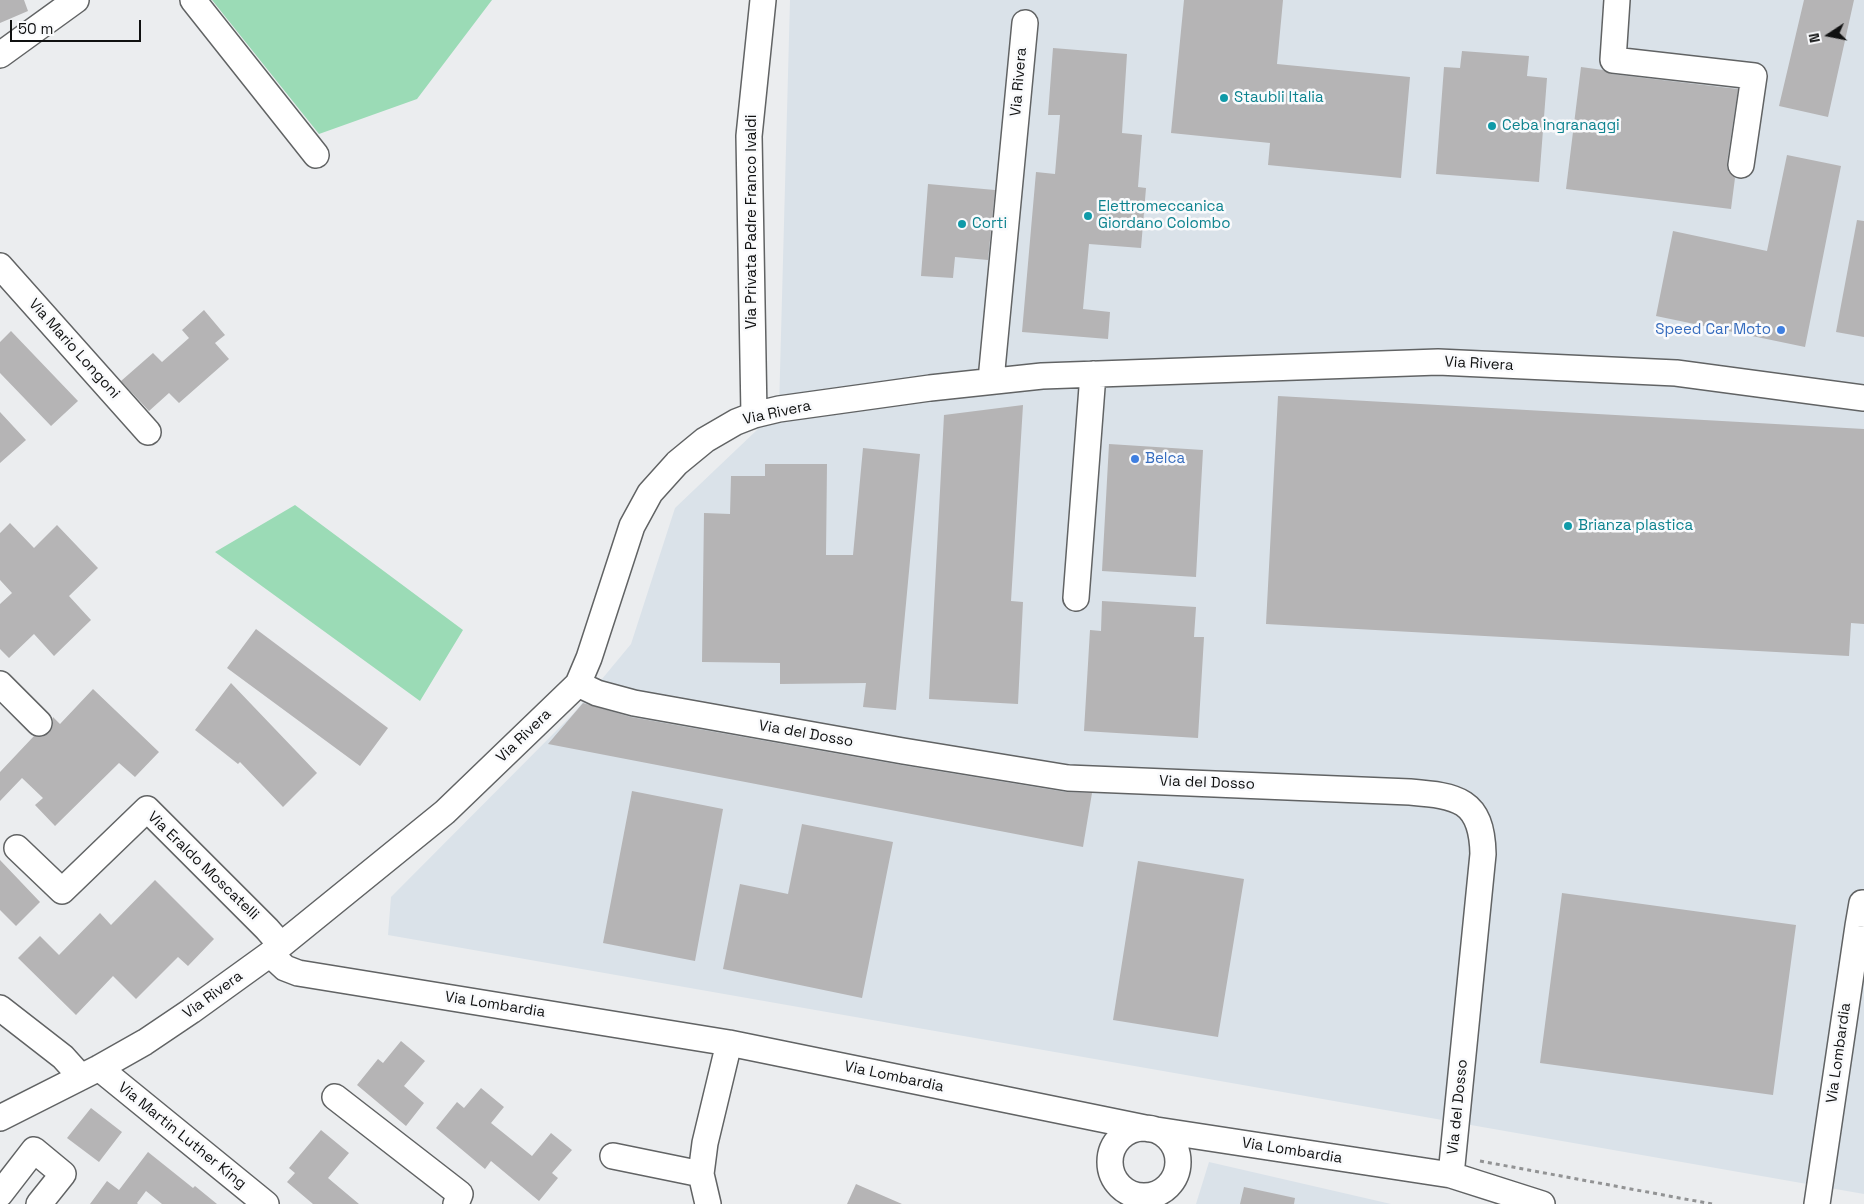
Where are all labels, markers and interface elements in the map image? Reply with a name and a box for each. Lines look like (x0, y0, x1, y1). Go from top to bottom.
scale bar (12, 10, 144, 42)
north arrow (1804, 10, 1854, 60)
text: 50 m (18, 19, 53, 38)
text: N (1805, 32, 1824, 44)
street label: Via Rivera (1007, 47, 1031, 117)
place label: Staubli Italia (1234, 89, 1324, 107)
marker: Staubli Italia (1218, 92, 1230, 104)
street label: Via Privata Padre Franco Ivaldi (743, 115, 761, 329)
place label: Ceba ingranaggi (1502, 117, 1620, 135)
marker: Ceba ingranaggi (1486, 120, 1498, 132)
place label: Elettromeccanica Giordano Colombo (1098, 198, 1231, 233)
marker: Elettromeccanica Giordano Colombo (1082, 210, 1094, 222)
place label: Corti (972, 215, 1007, 233)
marker: Corti (956, 218, 968, 230)
street label: Via Mario Longoni (25, 295, 123, 403)
place label: Speed Car Moto (1655, 321, 1771, 339)
marker: Speed Car Moto (1775, 324, 1787, 336)
street label: Via Rivera (1444, 353, 1514, 375)
street label: Via Rivera (741, 397, 813, 429)
place label: Belca (1145, 450, 1185, 468)
marker: Belca (1129, 453, 1141, 465)
place label: Brianza plastica (1578, 517, 1693, 535)
marker: Brianza plastica (1562, 520, 1574, 532)
street label: Via Rivera (493, 705, 555, 767)
street label: Via del Dosso (757, 717, 855, 751)
street label: Via del Dosso (1159, 772, 1255, 794)
street label: Via Eraldo Moscatelli (143, 808, 263, 924)
street label: Via Rivera (180, 967, 246, 1023)
street label: Via Lombardia (444, 988, 546, 1022)
street label: Via Lombardia (1823, 1002, 1855, 1104)
street label: Via Lombardia (843, 1058, 945, 1096)
street label: Via del Dosso (1444, 1058, 1472, 1156)
street label: Via Martin Luther King (114, 1079, 250, 1193)
street label: Via Lombardia (1241, 1134, 1343, 1168)

